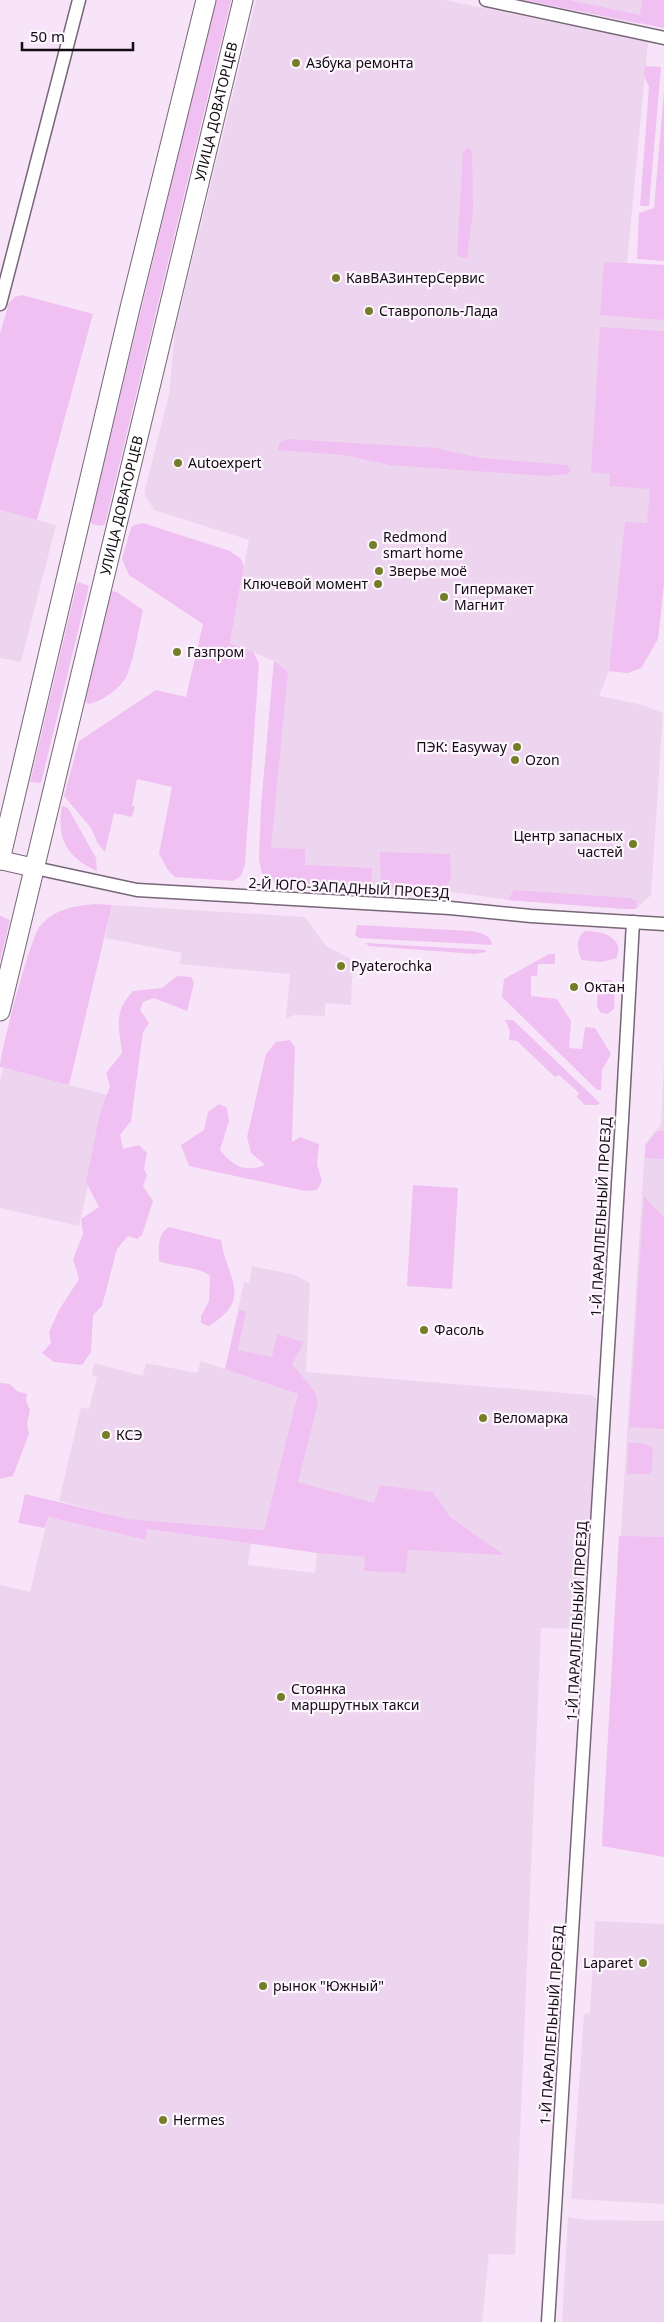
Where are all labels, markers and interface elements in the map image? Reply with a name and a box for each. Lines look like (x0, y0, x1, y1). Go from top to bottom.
scale bar (22, 20, 134, 52)
text: 50 m (30, 26, 65, 46)
street label: УЛИЦА ДОВАТОРЦЕВ (190, 40, 242, 183)
place label: Азбука ремонта (306, 53, 414, 72)
marker: Азбука ремонта (290, 57, 302, 69)
place label: КавВАЗинтерСервис (346, 268, 485, 287)
marker: КавВАЗинтерСервис (330, 272, 342, 284)
place label: Ставрополь-Лада (379, 301, 498, 320)
marker: Ставрополь-Лада (363, 305, 375, 317)
street label: УЛИЦА ДОВАТОРЦЕВ (95, 434, 147, 577)
place label: Autoexpert (188, 453, 262, 472)
marker: Autoexpert (172, 457, 184, 469)
place label: Redmond smart home (383, 527, 463, 562)
marker: Redmond smart home (367, 539, 379, 551)
place label: Зверье моё (389, 561, 467, 580)
marker: Зверье моё (373, 565, 385, 577)
place label: Ключевой момент (243, 574, 368, 593)
marker: Ключевой момент (372, 578, 384, 590)
place label: Гипермакет Магнит (454, 579, 534, 614)
marker: Гипермакет Магнит (438, 591, 450, 603)
place label: Газпром (187, 642, 244, 661)
marker: Газпром (171, 646, 183, 658)
place label: ПЭК: Easyway (416, 737, 508, 756)
marker: ПЭК: Easyway (511, 741, 523, 753)
place label: Ozon (525, 750, 560, 769)
marker: Ozon (509, 754, 521, 766)
place label: Центр запасных частей (514, 826, 624, 861)
marker: Центр запасных частей (627, 838, 639, 850)
street label: 2-Й ЮГО-ЗАПАДНЫЙ ПРОЕЗД (248, 873, 451, 902)
place label: Pyaterochka (351, 956, 432, 975)
marker: Pyaterochka (335, 960, 347, 972)
place label: Октан (584, 977, 625, 996)
marker: Октан (568, 981, 580, 993)
street label: 1-Й ПАРАЛЛЕЛЬНЫЙ ПРОЕЗД (586, 1116, 615, 1317)
place label: Фасоль (434, 1320, 484, 1339)
marker: Фасоль (418, 1324, 430, 1336)
place label: Веломарка (493, 1408, 568, 1427)
marker: Веломарка (477, 1412, 489, 1424)
place label: КСЭ (116, 1425, 143, 1444)
marker: КСЭ (100, 1429, 112, 1441)
street label: 1-Й ПАРАЛЛЕЛЬНЫЙ ПРОЕЗД (562, 1520, 591, 1721)
place label: Стоянка маршрутных такси (291, 1679, 419, 1714)
marker: Стоянка маршрутных такси (275, 1691, 287, 1703)
street label: 1-Й ПАРАЛЛЕЛЬНЫЙ ПРОЕЗД (535, 1924, 568, 2125)
place label: Laparet (583, 1953, 633, 1972)
marker: Laparet (637, 1957, 649, 1969)
place label: рынок "Южный" (273, 1976, 384, 1995)
marker: рынок "Южный" (257, 1980, 269, 1992)
place label: Hermes (173, 2110, 225, 2129)
marker: Hermes (157, 2114, 169, 2126)

